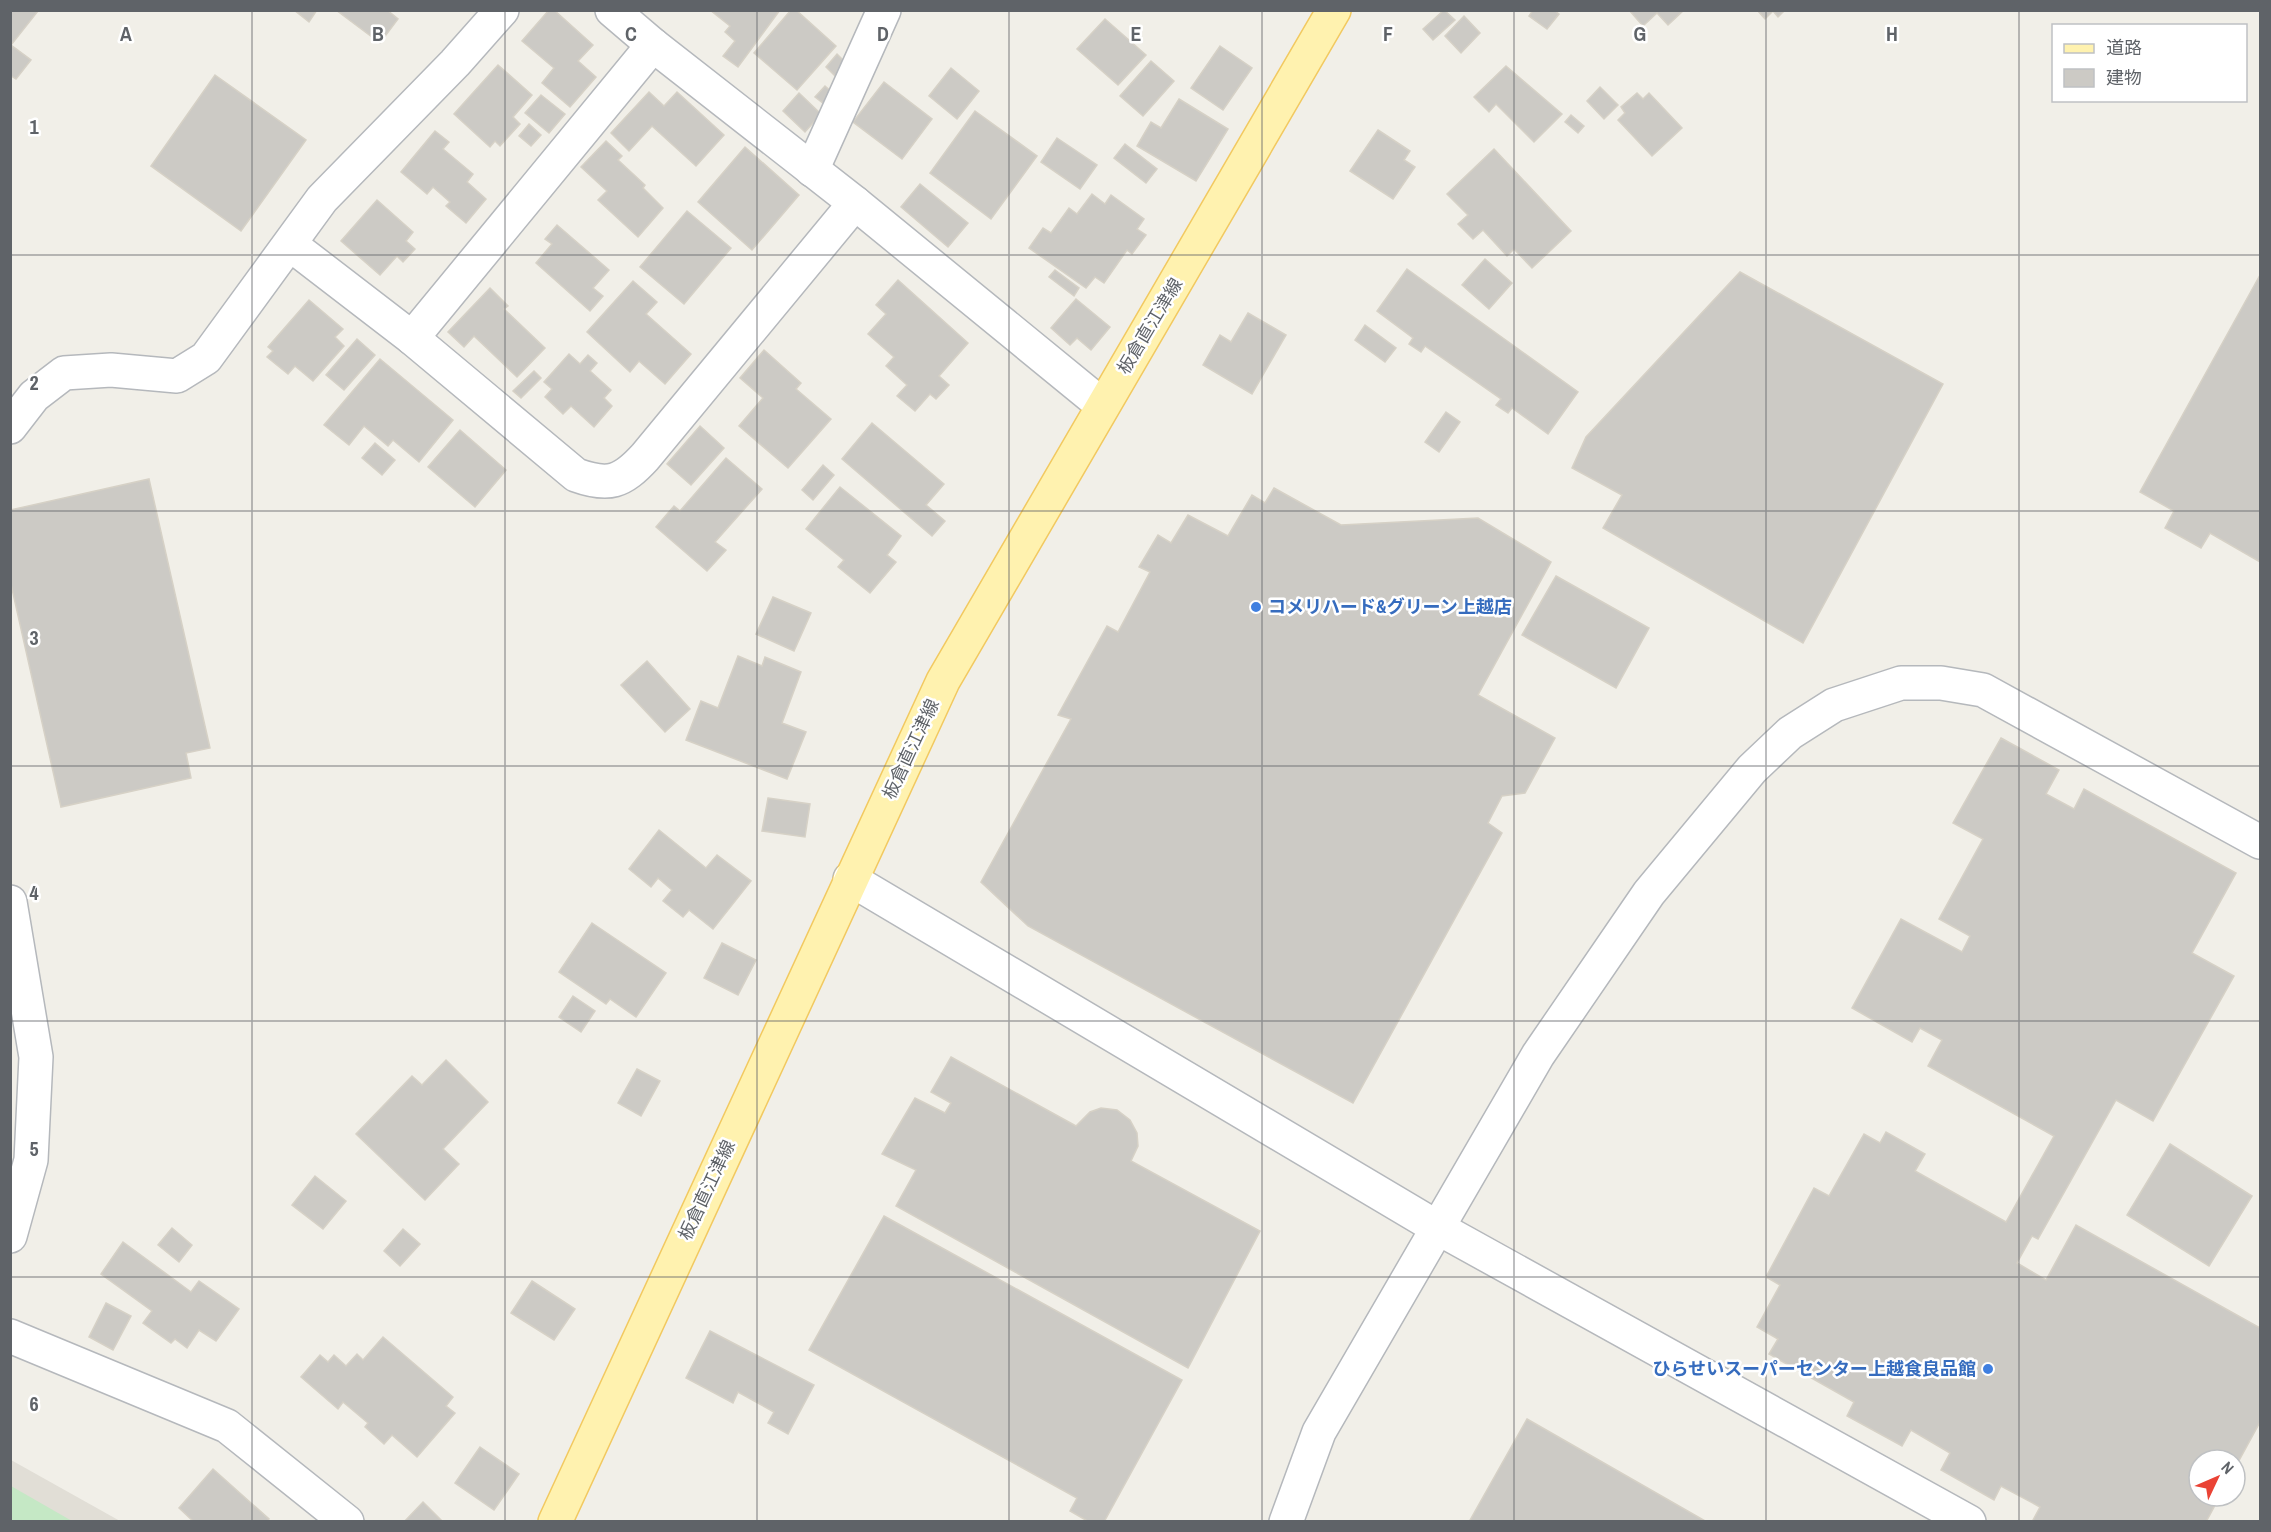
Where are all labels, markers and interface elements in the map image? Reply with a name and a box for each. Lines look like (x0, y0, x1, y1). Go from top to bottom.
text: A (120, 20, 132, 47)
text: B (372, 20, 384, 47)
text: C (625, 20, 637, 47)
text: D (877, 20, 889, 47)
text: E (1131, 20, 1142, 47)
text: F (1383, 20, 1393, 47)
text: G (1634, 20, 1646, 47)
text: H (1886, 20, 1898, 47)
legend (2052, 24, 2247, 102)
text: 道路 (2106, 35, 2142, 60)
text: 建物 (2106, 65, 2142, 90)
text: 1 (29, 113, 39, 140)
street label: 板倉直江津線 (1111, 273, 1188, 378)
text: 2 (29, 369, 39, 396)
place label: コメリハード&グリーン上越店 (1268, 594, 1512, 619)
marker: コメリハード&グリーン上越店 (1249, 600, 1263, 614)
text: 3 (29, 624, 39, 651)
street label: 板倉直江津線 (876, 695, 945, 803)
text: 4 (29, 879, 39, 906)
text: 5 (29, 1135, 39, 1162)
street label: 板倉直江津線 (672, 1136, 741, 1244)
place label: ひらせいスーパーセンター上越食良品館 (1653, 1356, 1976, 1381)
marker: ひらせいスーパーセンター上越食良品館 (1981, 1362, 1995, 1376)
text: 6 (29, 1390, 39, 1417)
north arrow (2187, 1448, 2247, 1508)
text: N (2217, 1457, 2239, 1479)

